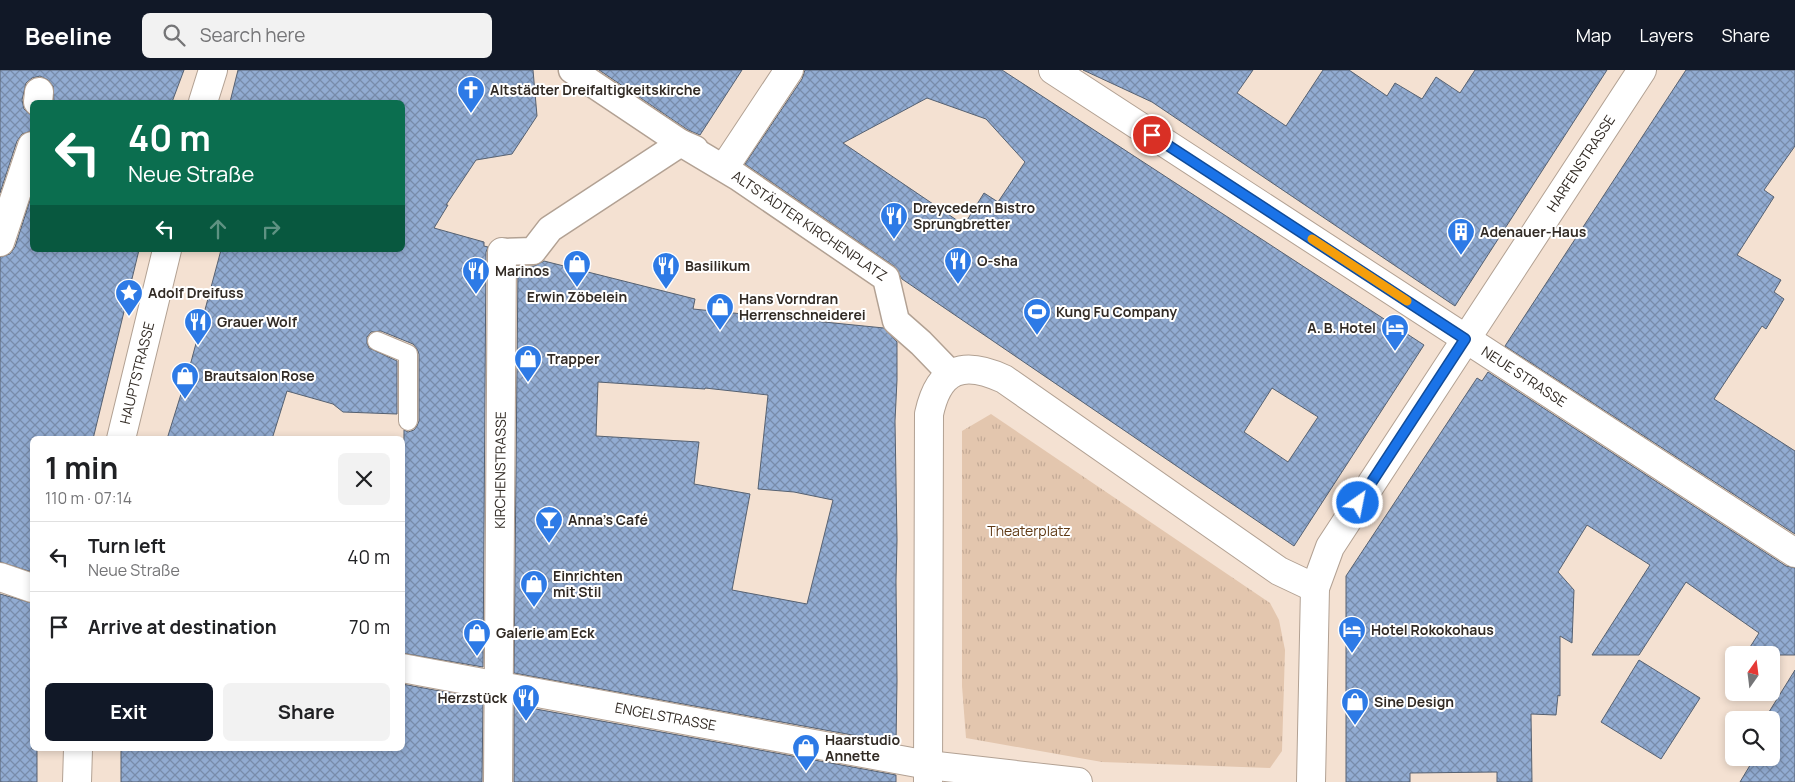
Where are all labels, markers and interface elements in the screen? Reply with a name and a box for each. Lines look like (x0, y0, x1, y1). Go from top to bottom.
search box (142, 13, 492, 58)
text: Beeline (25, 19, 112, 52)
icon: search (160, 21, 188, 49)
text: Search here (200, 22, 305, 48)
text: Map (1576, 23, 1611, 47)
text: Layers (1639, 23, 1693, 47)
text: Share (1721, 23, 1770, 47)
church icon: Altstädter Dreifaltigkeitskirche (456, 75, 486, 114)
place label: Altstädter Dreifaltigkeitskirche (490, 80, 701, 99)
street label: HARFENSTRASSE (1542, 111, 1619, 215)
text: 40 m (128, 114, 211, 162)
pin (1131, 114, 1173, 156)
icon: left (45, 120, 110, 185)
icon: arrive (1138, 121, 1166, 149)
text: Neue Straße (128, 159, 254, 189)
street label: ALTSTÄDTER KIRCHENPLATZ (729, 166, 891, 285)
place label: Dreycedern Bistro Sprungbretter (913, 198, 1035, 233)
restaurant icon: Dreycedern Bistro Sprungbretter (879, 201, 909, 240)
icon: left (151, 215, 179, 243)
icon: ahead (204, 215, 232, 243)
icon: right (257, 215, 285, 243)
building icon: Adenauer-Haus (1446, 217, 1476, 256)
place label: Adenauer-Haus (1480, 222, 1587, 241)
restaurant icon: O-sha (943, 246, 973, 285)
shop icon: Erwin Zöbelein (562, 249, 592, 288)
restaurant icon: Basilikum (651, 251, 681, 290)
place label: O-sha (977, 251, 1018, 270)
restaurant icon: Marinos (461, 256, 491, 295)
place label: Basilikum (685, 256, 750, 275)
place label: Marinos (495, 261, 550, 280)
place icon: Adolf Dreifuss (114, 278, 144, 317)
place label: Adolf Dreifuss (148, 283, 244, 302)
place label: Erwin Zöbelein (527, 287, 627, 306)
place label: Hans Vorndran Herrenschneiderei (739, 289, 866, 324)
shop icon: Hans Vorndran Herrenschneiderei (705, 292, 735, 331)
sports icon: Kung Fu Company (1022, 297, 1052, 336)
place label: Kung Fu Company (1056, 302, 1177, 321)
restaurant icon: Grauer Wolf (183, 307, 213, 346)
place label: Grauer Wolf (217, 312, 298, 331)
hotel icon: A. B. Hotel (1380, 313, 1410, 352)
place label: A. B. Hotel (1307, 318, 1376, 337)
street label: HAUPTSTRASSE (115, 320, 158, 426)
street label: NEUE STRASSE (1478, 341, 1571, 411)
shop icon: Trapper (513, 344, 543, 383)
place label: Trapper (547, 349, 600, 368)
shop icon: Brautsalon Rose (170, 361, 200, 400)
place label: Brautsalon Rose (204, 366, 315, 385)
street label: KIRCHENSTRASSE (490, 411, 510, 529)
text: 1 min (45, 447, 118, 488)
button: close (338, 453, 390, 505)
position arrow (1331, 476, 1383, 528)
text: 110 m · 07:14 (45, 487, 132, 509)
bar icon: Anna's Café (534, 505, 564, 544)
place label: Anna's Café (568, 510, 648, 529)
park label: Theaterplatz (987, 521, 1071, 540)
text: Turn left (88, 533, 166, 559)
icon: left (45, 543, 73, 571)
text: 40 m (347, 544, 390, 570)
text: Neue Straße (88, 559, 180, 581)
place label: Einrichten mit Stil (553, 566, 623, 601)
shop icon: Einrichten mit Stil (519, 569, 549, 608)
icon: arrive (45, 613, 73, 641)
text: Arrive at destination (88, 614, 277, 640)
text: 70 m (349, 614, 390, 640)
hotel icon: Hotel Rokokohaus (1337, 615, 1367, 654)
shop icon: Galerie am Eck (462, 618, 492, 657)
place label: Hotel Rokokohaus (1371, 620, 1494, 639)
place label: Galerie am Eck (496, 623, 595, 642)
north arrow (1725, 646, 1780, 701)
map controls (1725, 646, 1780, 766)
button: Exit (45, 683, 213, 741)
button: Share (223, 683, 390, 741)
restaurant icon: Herzstück (511, 683, 541, 722)
shop icon: Sine Design (1340, 687, 1370, 726)
place label: Herzstück (437, 688, 507, 707)
place label: Sine Design (1374, 692, 1454, 711)
street label: ENGELSTRASSE (614, 697, 718, 735)
button: search (1725, 711, 1780, 766)
place label: Haarstudio Annette (825, 730, 900, 765)
shop icon: Haarstudio Annette (791, 733, 821, 772)

